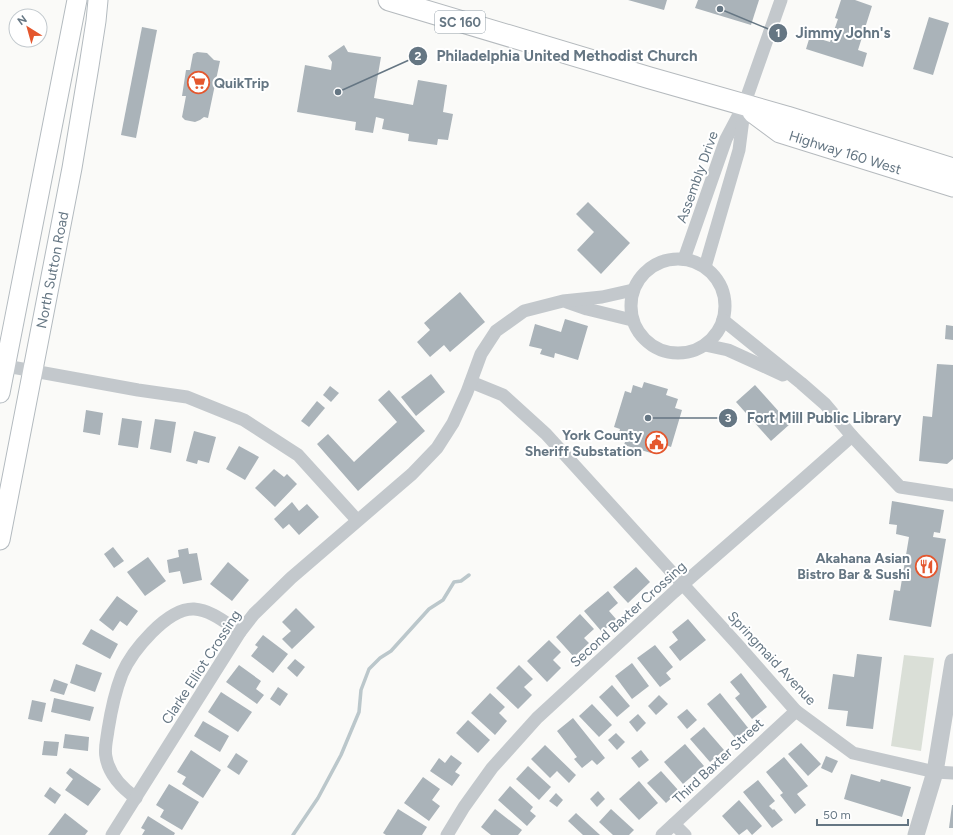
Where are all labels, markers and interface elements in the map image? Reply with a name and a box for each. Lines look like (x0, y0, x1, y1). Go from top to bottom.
north arrow (8, 8, 48, 48)
road number: SC 160 (435, 11, 485, 33)
text: N (15, 13, 30, 28)
callout: Jimmy John's (768, 20, 899, 47)
text: Jimmy John's (795, 24, 891, 42)
text: 1 (775, 26, 781, 40)
callout: Philadelphia United Methodist Church (408, 42, 705, 69)
text: Philadelphia United Methodist Church (436, 47, 698, 65)
text: 2 (415, 49, 422, 63)
supermarket icon: QuikTrip (186, 70, 212, 96)
place label: QuikTrip (214, 75, 269, 92)
street label: Highway 160 West (787, 127, 904, 178)
street label: Assembly Drive (673, 129, 722, 225)
street label: North Sutton Road (33, 210, 72, 330)
callout: Fort Mill Public Library (718, 405, 909, 432)
text: Fort Mill Public Library (747, 409, 902, 427)
text: 3 (725, 411, 732, 425)
place label: York County Sheriff Substation (525, 427, 643, 460)
public building icon: York County Sheriff Substation (644, 430, 670, 456)
place label: Akahana Asian Bistro Bar & Sushi (797, 550, 910, 583)
restaurant icon: Akahana Asian Bistro Bar & Sushi (913, 553, 939, 579)
street label: Second Baxter Crossing (567, 558, 690, 671)
street label: Clarke Elliot Crossing (158, 607, 245, 728)
street label: Springmaid Avenue (724, 608, 820, 709)
street label: Third Baxter Street (669, 715, 767, 808)
scale bar (817, 801, 908, 827)
text: 50 m (823, 808, 851, 822)

